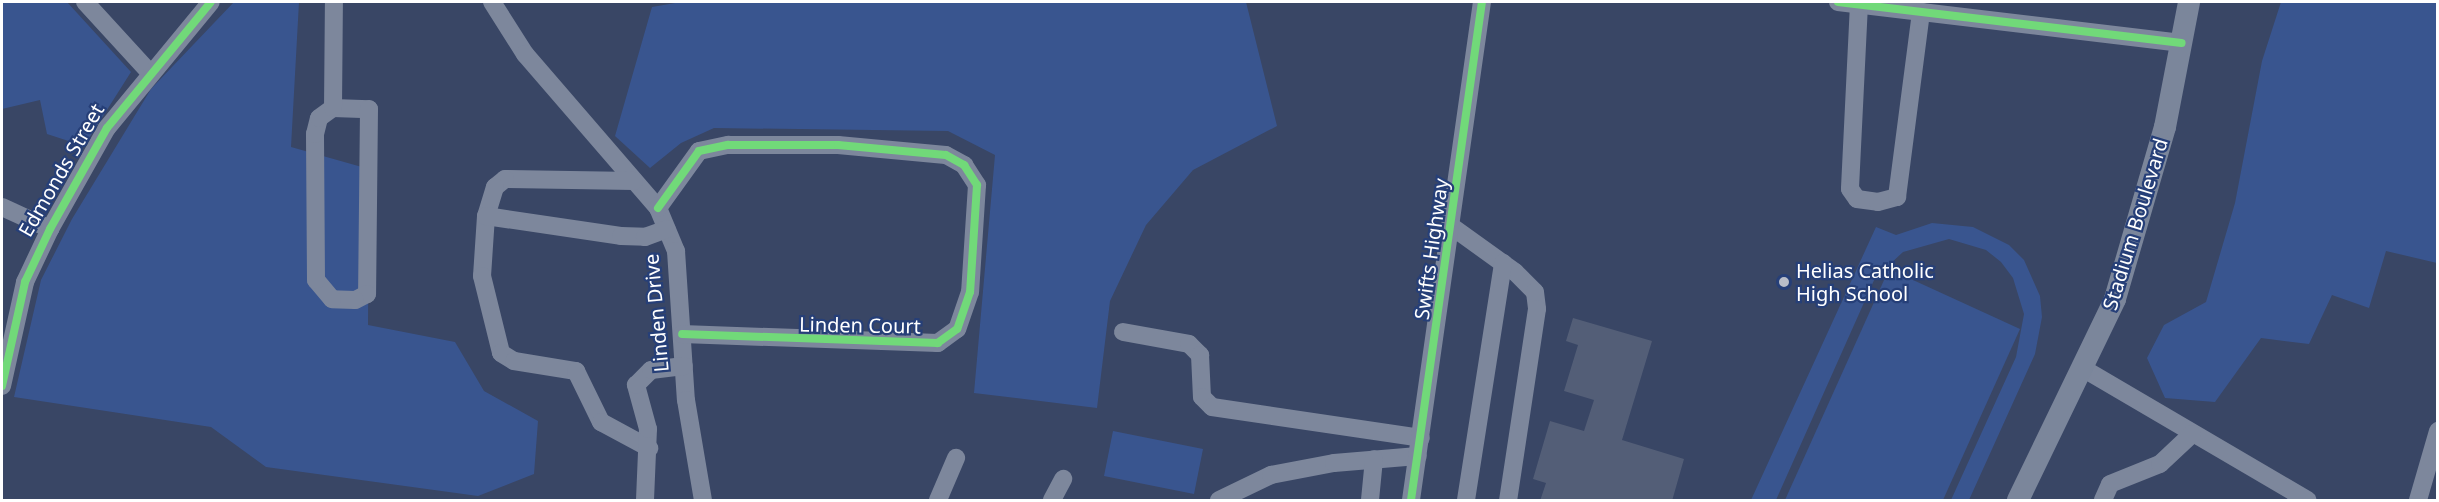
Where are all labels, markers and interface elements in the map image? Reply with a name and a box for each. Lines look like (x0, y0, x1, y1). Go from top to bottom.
street label: Edmonds Street (13, 99, 109, 241)
street label: Stadium Boulevard (2097, 135, 2173, 313)
street label: Swifts Highway (1409, 177, 1453, 321)
street label: Linden Drive (639, 253, 673, 373)
place label: Helias Catholic High School (1796, 258, 1934, 305)
marker: Helias Catholic High School (1777, 275, 1791, 289)
street label: Linden Court (799, 312, 921, 338)

